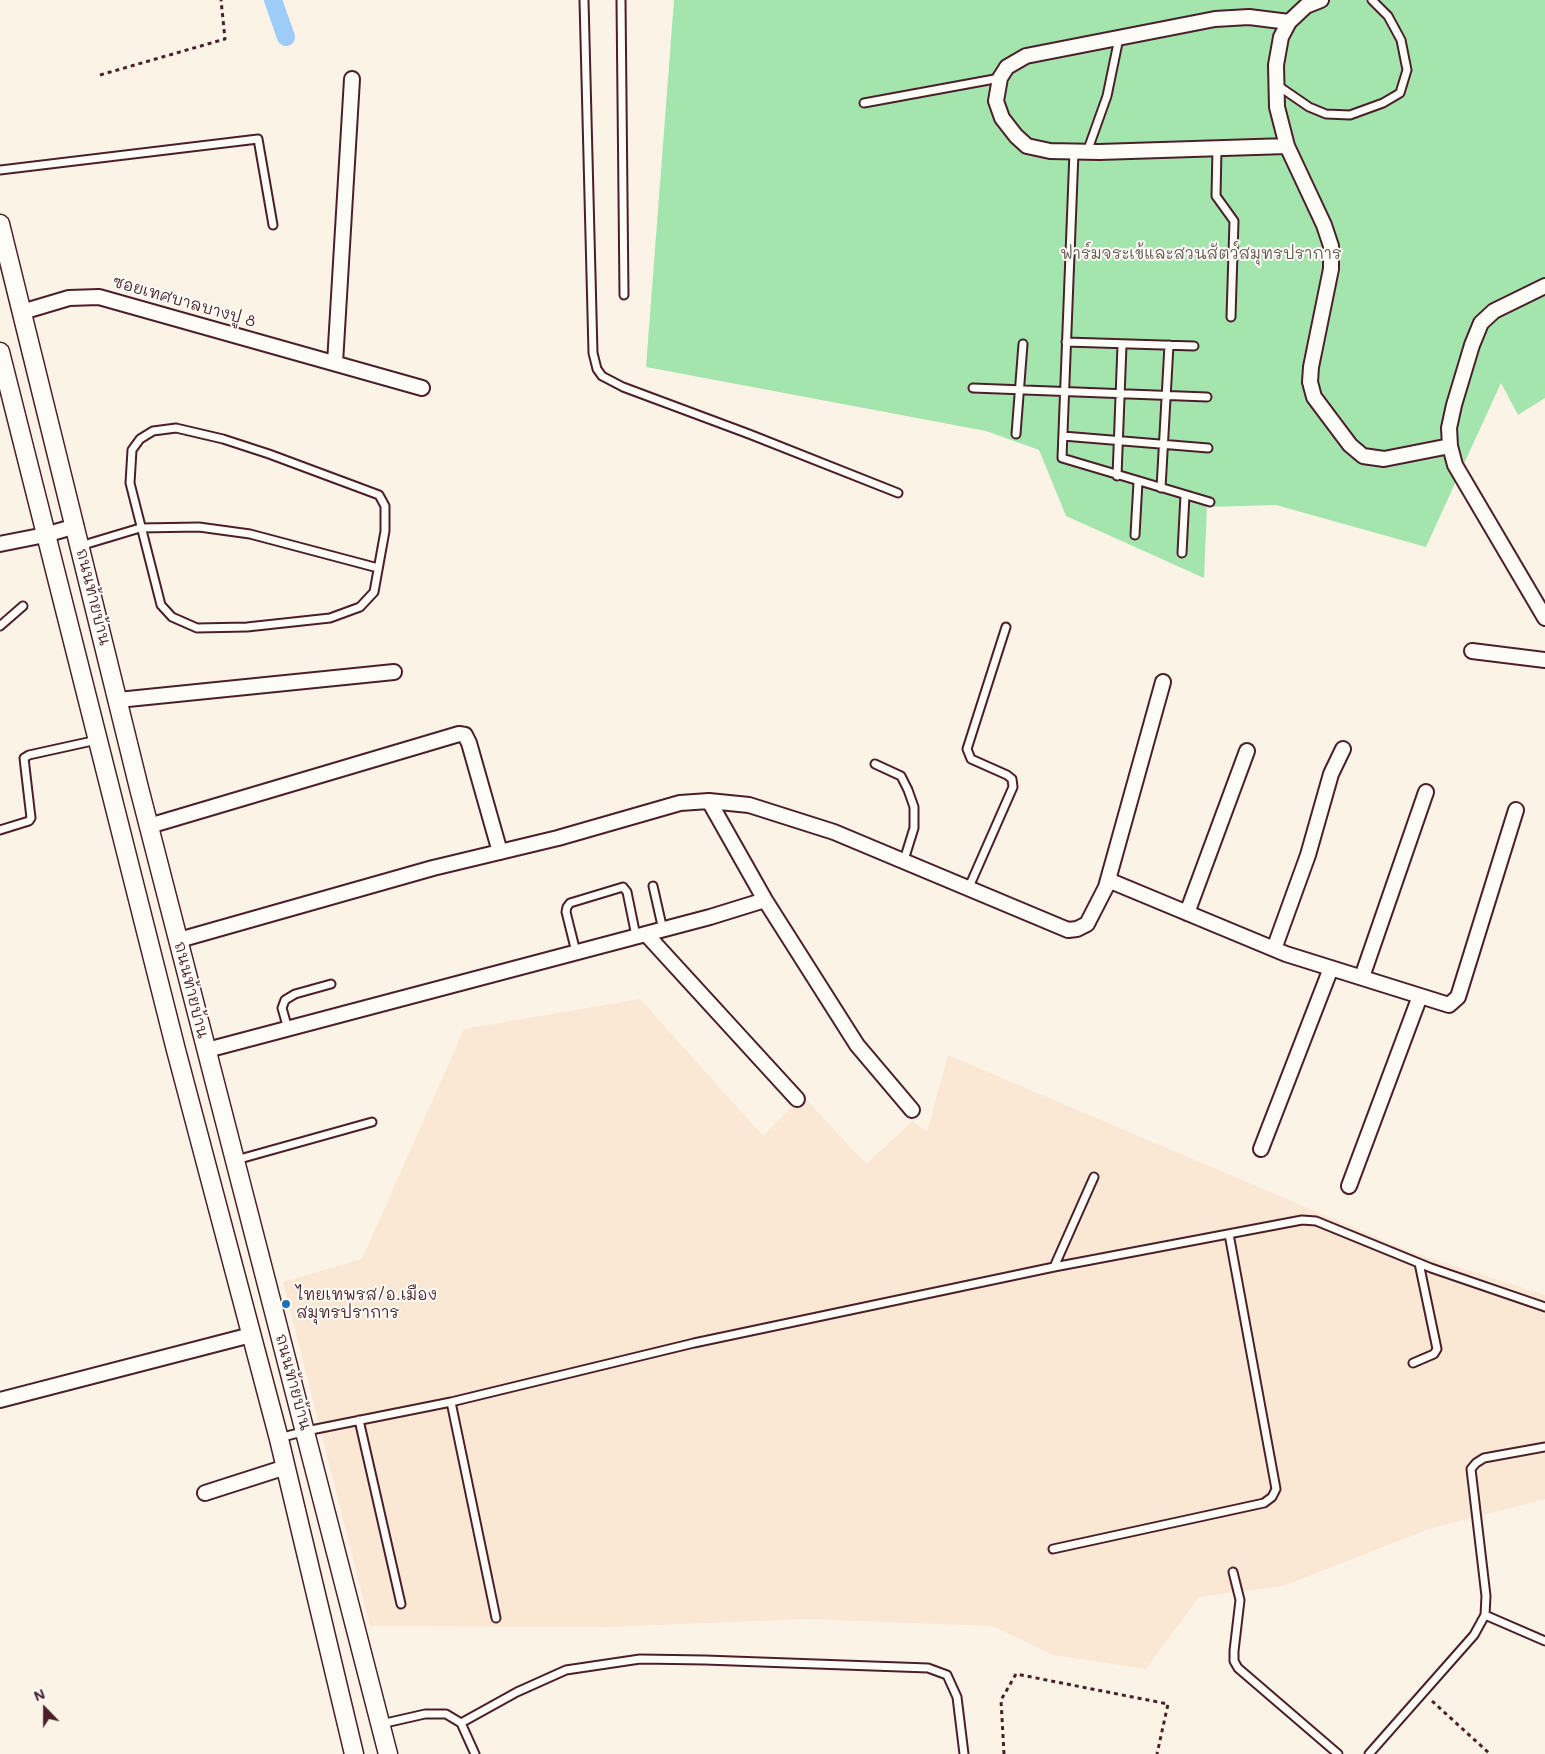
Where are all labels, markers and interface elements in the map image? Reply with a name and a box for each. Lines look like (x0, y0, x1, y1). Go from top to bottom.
park label: ฟาร์มจระเข้และสวนสัตว์สมุทรปราการ (1060, 244, 1342, 264)
street label: ซอยเทศบาลบางปู 8 (110, 272, 258, 332)
street label: ถนนท้ายบ้าน (72, 547, 114, 647)
street label: ถนนท้ายบ้าน (170, 940, 212, 1040)
place label: ไทยเทพรส/อ.เมือง สมุทรปราการ (296, 1285, 437, 1323)
marker: ไทยเทพรส/อ.เมือง สมุทรปราการ (280, 1298, 292, 1310)
street label: ถนนท้ายบ้าน (271, 1332, 315, 1432)
north arrow (20, 1684, 70, 1734)
text: N (31, 1684, 48, 1705)

